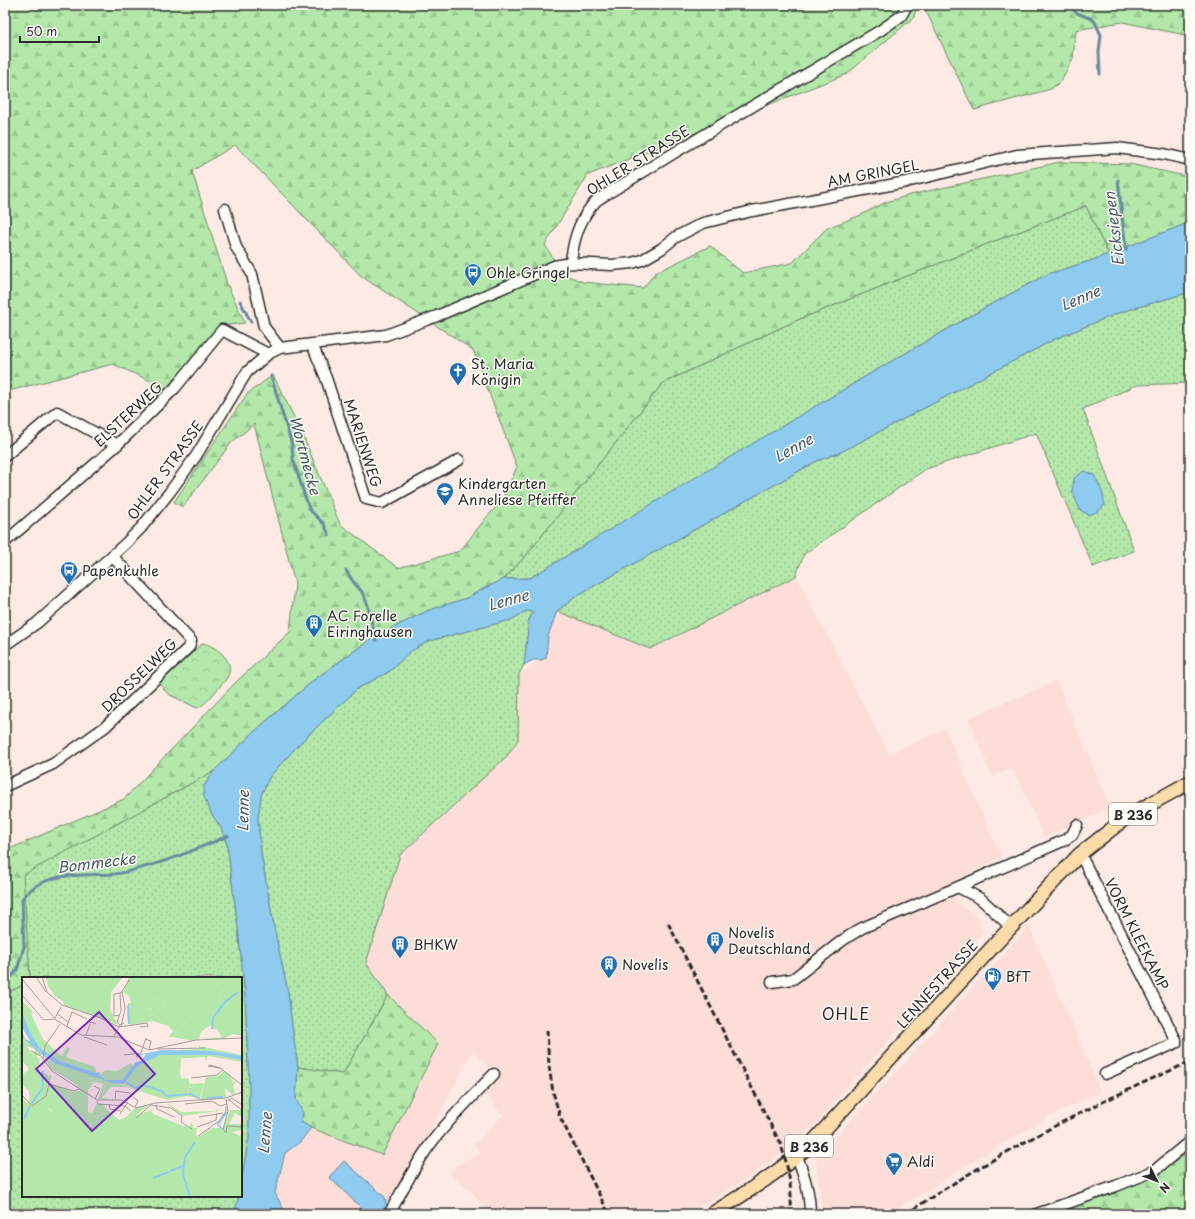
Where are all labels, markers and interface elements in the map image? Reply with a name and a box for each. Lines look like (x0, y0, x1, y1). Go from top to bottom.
scale bar (20, 18, 99, 44)
text: 50 m (26, 22, 57, 40)
street label: OHLER STRASSE (582, 120, 694, 200)
street label: AM GRINGEL (825, 154, 921, 192)
water label: Eicksiepen (1097, 190, 1129, 267)
bus stop icon: Ohle Gringel (463, 262, 483, 287)
place label: Ohle Gringel (486, 262, 570, 283)
water label: Lenne (1056, 278, 1104, 316)
place label: St. Maria Königin (471, 353, 534, 390)
church icon: St. Maria Königin (448, 361, 468, 386)
street label: ELSTERWEG (89, 377, 167, 451)
street label: MARIENWEG (339, 396, 387, 490)
water label: Wortmecke (284, 413, 328, 498)
street label: OHLER STRASSE (122, 416, 208, 524)
water label: Lenne (769, 427, 817, 467)
place label: Kindergarten Anneliese Pfeiffer (458, 473, 577, 510)
school or university icon: Kindergarten Anneliese Pfeiffer (435, 481, 455, 506)
bus stop icon: Papenkuhle (59, 560, 79, 585)
place label: Papenkuhle (82, 560, 159, 581)
water label: Lenne (485, 582, 532, 615)
place label: AC Forelle Eiringhausen (327, 605, 412, 642)
building icon: AC Forelle Eiringhausen (304, 613, 324, 638)
street label: DROSSELWEG (96, 633, 182, 717)
water label: Lenne (230, 789, 254, 832)
road number: B 236 (1109, 803, 1157, 825)
water label: Bommecke (55, 846, 138, 878)
street label: VORM KLEEKAMP (1100, 874, 1174, 994)
place label: Novelis Deutschland (728, 922, 811, 959)
building icon: Novelis Deutschland (705, 930, 725, 955)
building icon: BHKW (390, 934, 410, 959)
place label: BHKW (413, 934, 458, 955)
street label: LENNESTRASSE (892, 935, 982, 1033)
building icon: Novelis (599, 954, 619, 979)
place label: Novelis (622, 954, 668, 975)
fuel station icon: BfT (983, 966, 1003, 991)
place label: BfT (1006, 966, 1031, 987)
inset map (22, 977, 242, 1197)
district label: OHLE (822, 1001, 870, 1025)
water label: Lenne (251, 1111, 277, 1155)
road number: B 236 (785, 1135, 833, 1157)
supermarket icon: Aldi (884, 1151, 904, 1176)
place label: Aldi (907, 1151, 934, 1172)
north arrow (1137, 1161, 1177, 1201)
text: N (1155, 1179, 1174, 1197)

